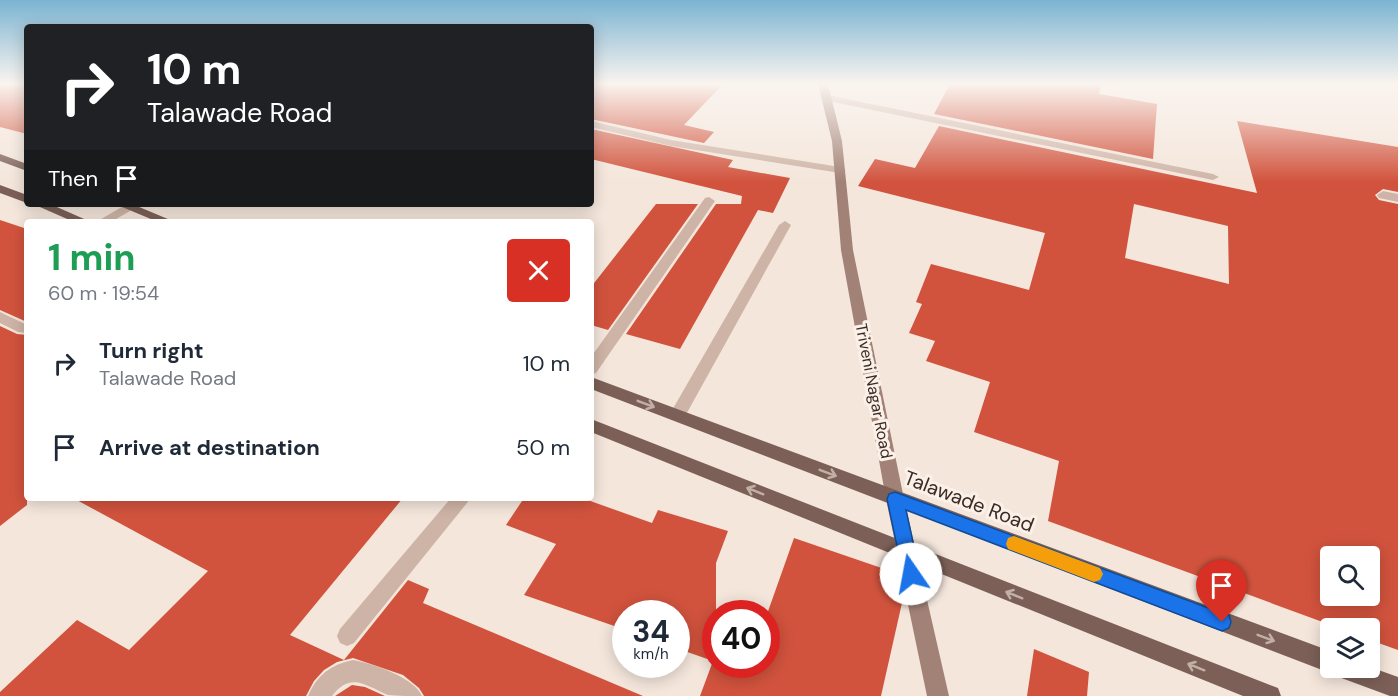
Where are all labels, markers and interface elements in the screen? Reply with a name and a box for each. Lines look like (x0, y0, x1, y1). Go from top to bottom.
text: 10 m (147, 42, 241, 97)
icon: right (48, 48, 126, 126)
text: Talawade Road (147, 95, 332, 130)
icon: arrive (110, 162, 143, 195)
text: Then (48, 164, 98, 193)
text: 1 min (48, 234, 136, 281)
button: close (507, 239, 570, 302)
text: 60 m · 19:54 (48, 280, 159, 306)
street label: Triveni Nagar Road (851, 322, 897, 460)
text: Turn right (99, 336, 204, 365)
icon: right (48, 347, 81, 380)
text: 10 m (523, 349, 570, 378)
text: Talawade Road (99, 365, 236, 391)
one-way arrow (636, 399, 654, 410)
icon: arrive (48, 431, 81, 464)
text: Arrive at destination (99, 433, 320, 462)
text: 50 m (516, 433, 570, 462)
street label: Talawade Road (900, 464, 1038, 538)
one-way arrow (818, 468, 837, 479)
one-way arrow (747, 485, 765, 496)
position arrow (879, 542, 943, 606)
map controls (1320, 546, 1380, 678)
button: search (1320, 546, 1380, 606)
pin (1196, 560, 1247, 622)
icon: arrive (1205, 569, 1238, 602)
one-way arrow (1006, 589, 1024, 600)
speed limit sign: 40 (702, 600, 780, 678)
text: 34 (632, 612, 670, 651)
button: layers (1320, 618, 1380, 678)
one-way arrow (1256, 633, 1275, 644)
text: km/h (633, 644, 669, 664)
one-way arrow (1187, 661, 1205, 672)

